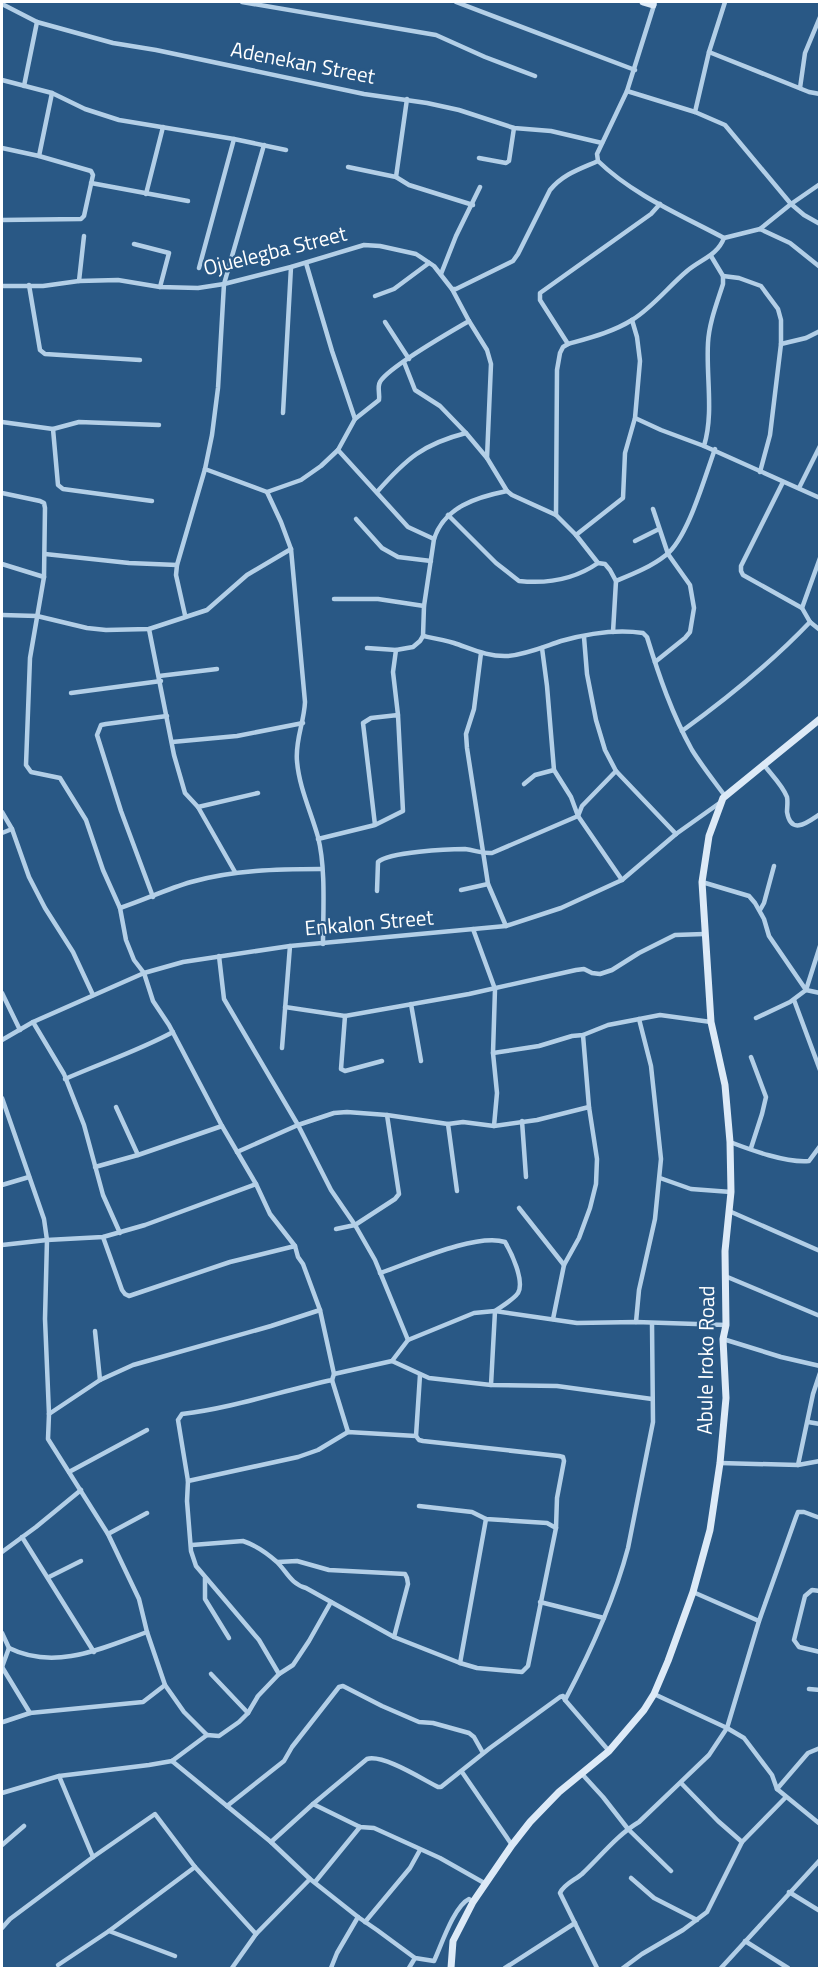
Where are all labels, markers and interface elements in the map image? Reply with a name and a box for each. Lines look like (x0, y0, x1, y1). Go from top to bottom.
street label: Adenekan Street (228, 32, 379, 92)
street label: Ojuelegba Street (200, 217, 350, 283)
street label: Enkalon Street (303, 900, 435, 944)
street label: Abule Iroko Road (688, 1285, 722, 1435)

